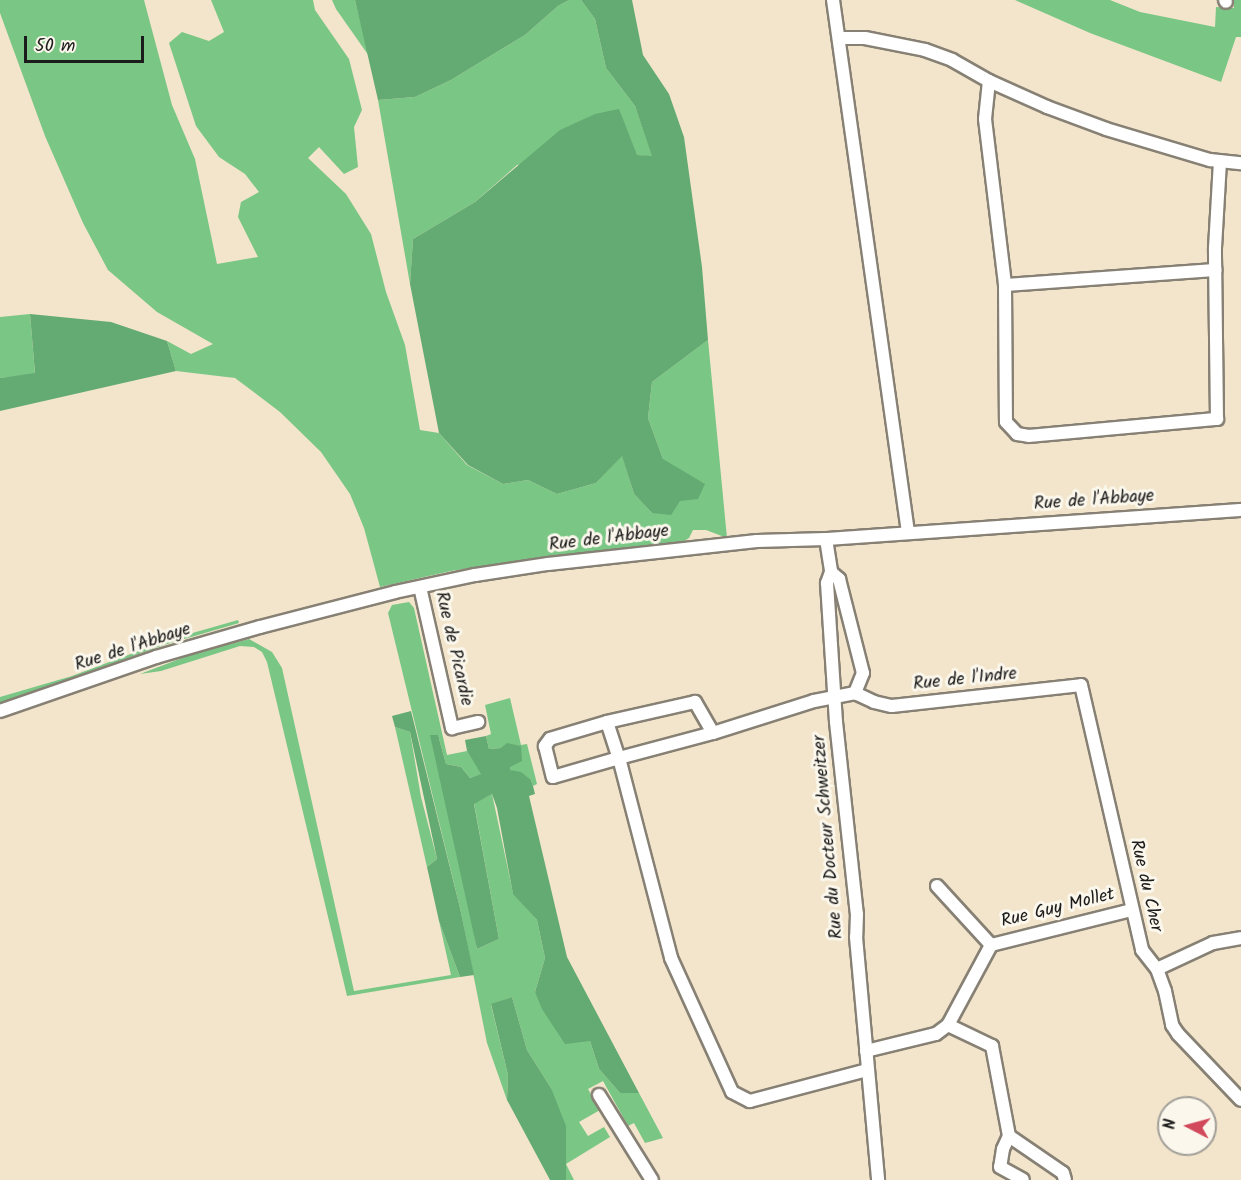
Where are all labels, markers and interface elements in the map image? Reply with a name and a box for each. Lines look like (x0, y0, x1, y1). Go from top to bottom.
scale bar (27, 24, 147, 62)
text: 50 m (35, 32, 75, 61)
street label: Rue de l'Abbaye (1033, 486, 1155, 516)
street label: Rue de l'Abbaye (548, 521, 670, 557)
street label: Rue de Picardie (429, 590, 477, 708)
street label: Rue de l'Abbaye (72, 619, 194, 677)
street label: Rue de l'Indre (912, 664, 1018, 696)
street label: Rue du Docteur Schweitzer (809, 734, 849, 940)
street label: Rue du Cher (1124, 838, 1166, 934)
street label: Rue Guy Mollet (999, 884, 1117, 934)
north arrow (1157, 1096, 1217, 1156)
text: N (1158, 1118, 1184, 1131)

